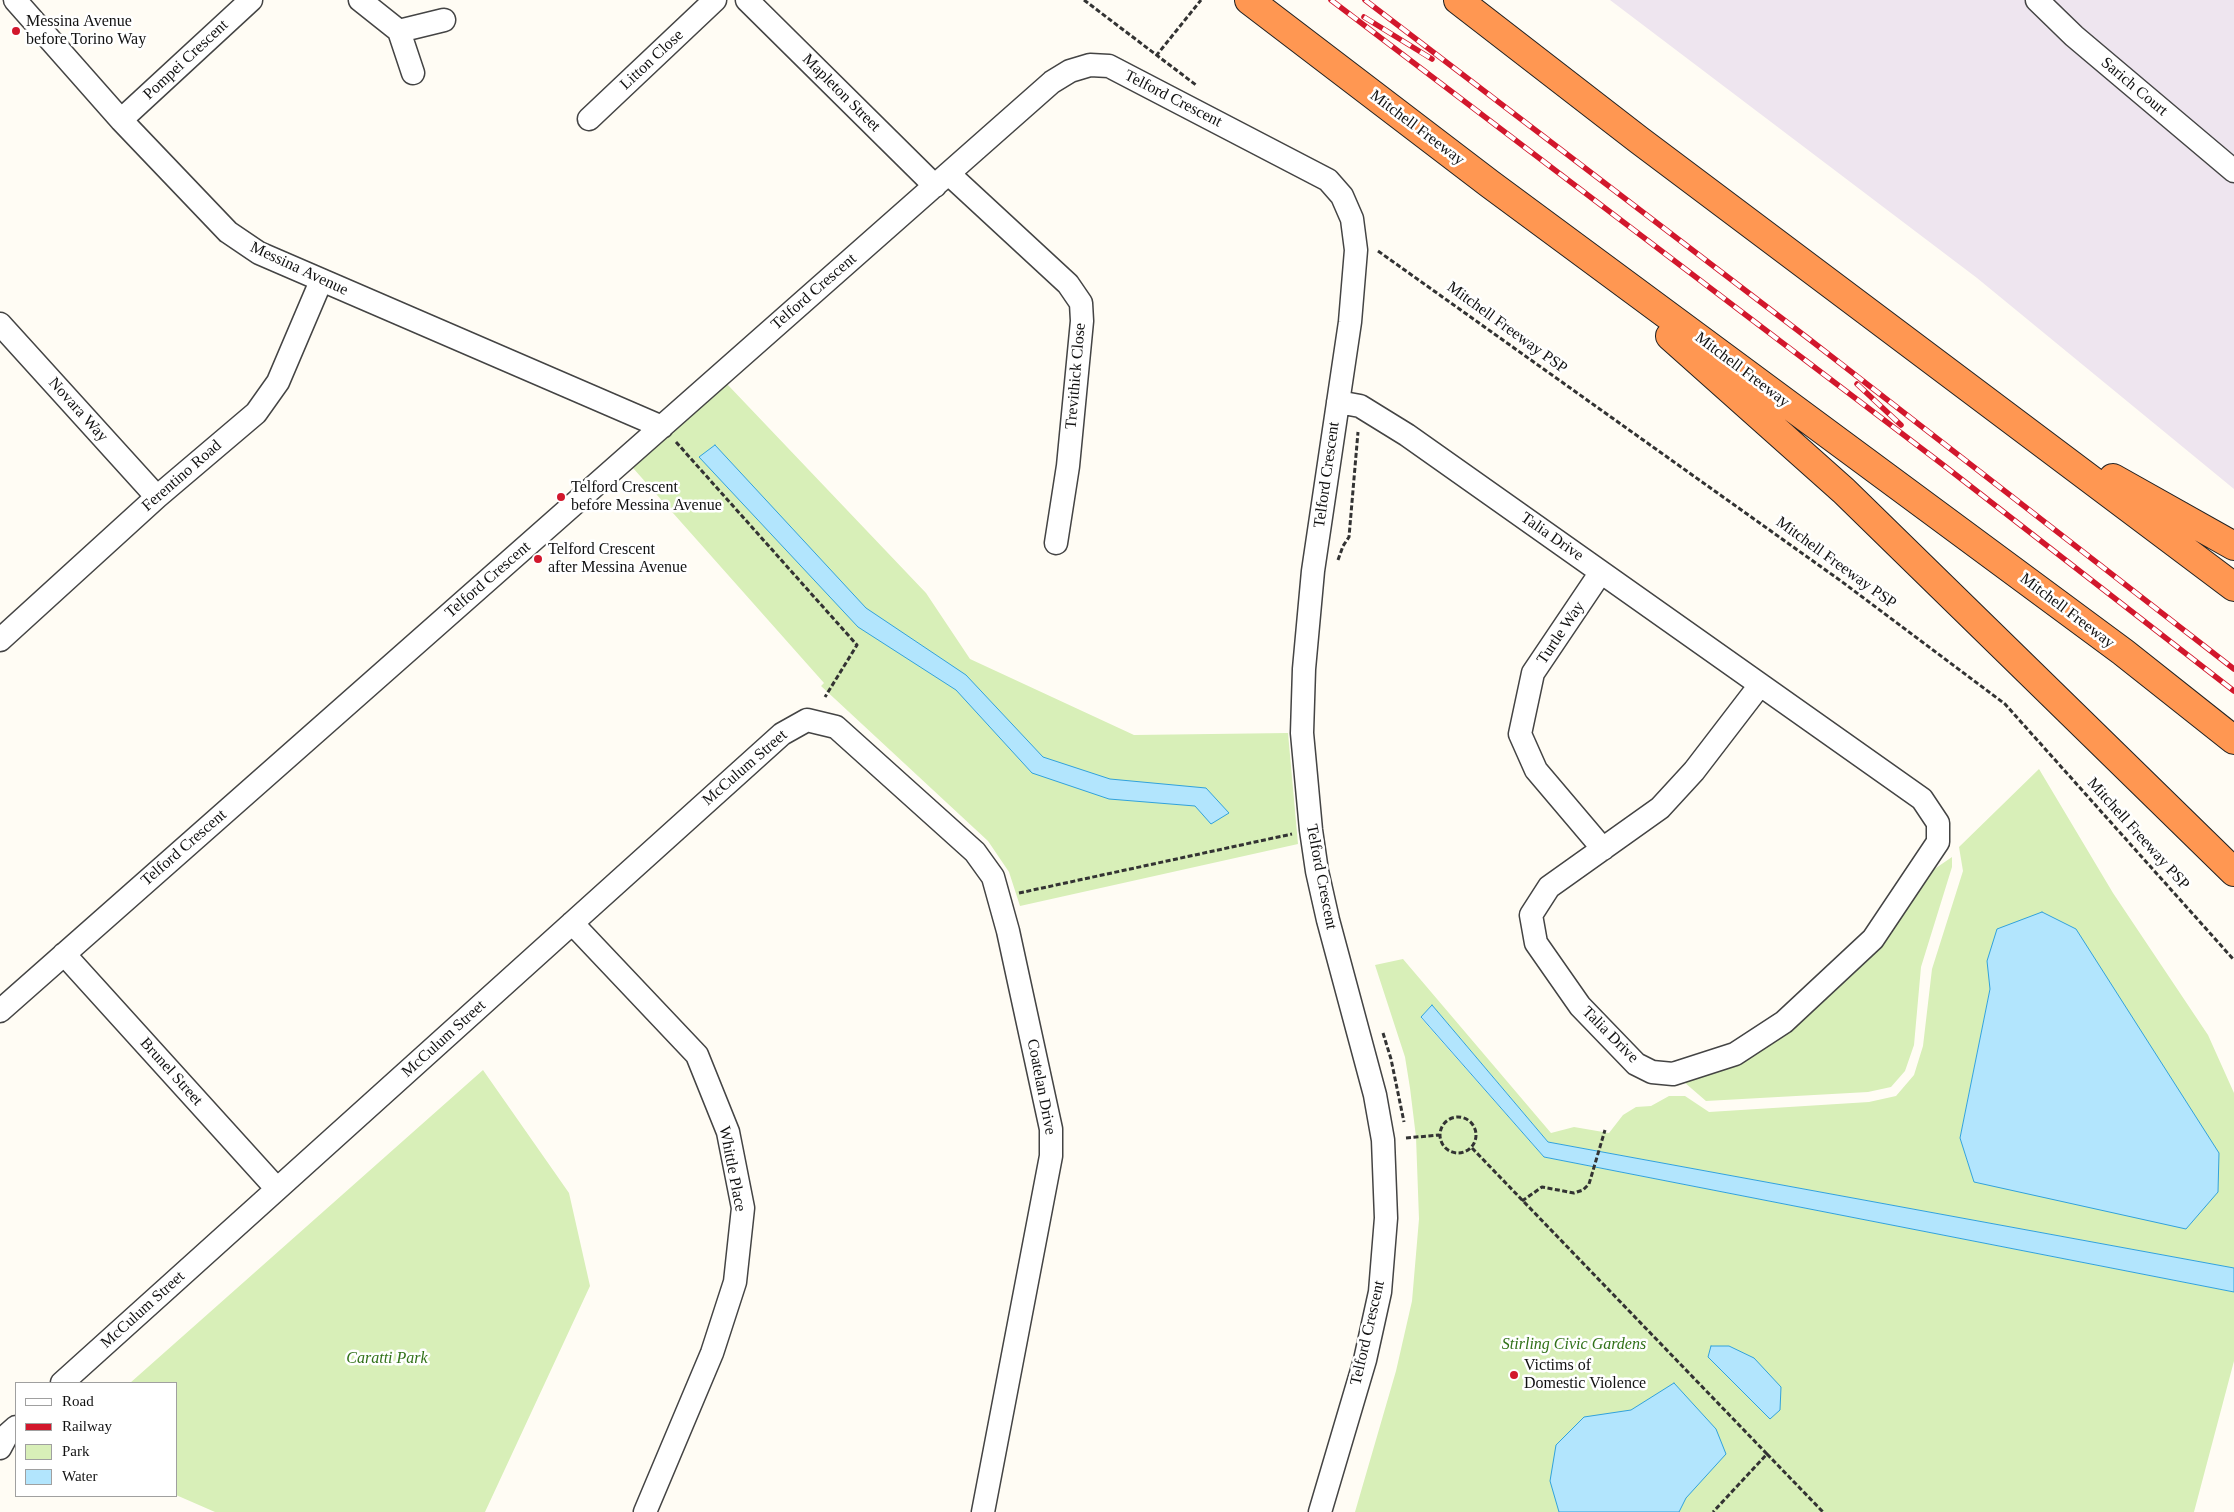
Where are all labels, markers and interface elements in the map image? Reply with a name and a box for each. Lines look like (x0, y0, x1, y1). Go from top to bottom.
place label: Messina Avenue before Torino Way (26, 12, 146, 50)
street label: Pompei Crescent (140, 16, 232, 104)
marker: Messina Avenue before Torino Way (10, 25, 22, 37)
street label: Litton Close (616, 26, 688, 94)
street label: Mapleton Street (798, 50, 884, 136)
street label: Sarich Court (2097, 54, 2171, 120)
street label: Telford Crescent (1121, 66, 1225, 132)
street label: Mitchell Freeway (1366, 86, 1468, 170)
street label: Messina Avenue (247, 238, 351, 300)
street label: Telford Crescent (767, 250, 861, 334)
street label: Mitchell Freeway PSP (1443, 278, 1571, 378)
street label: Trevithick Close (1062, 322, 1090, 430)
street label: Mitchell Freeway (1691, 328, 1793, 412)
street label: Novara Way (44, 374, 112, 446)
street label: Telford Crescent (1310, 421, 1344, 529)
street label: Ferentino Road (138, 436, 226, 516)
place label: Telford Crescent before Messina Avenue (571, 478, 722, 516)
marker: Telford Crescent before Messina Avenue (555, 491, 567, 503)
street label: Talia Drive (1517, 508, 1587, 566)
street label: Mitchell Freeway PSP (1772, 513, 1900, 613)
street label: Telford Crescent (441, 538, 535, 622)
place label: Telford Crescent after Messina Avenue (548, 540, 687, 578)
marker: Telford Crescent after Messina Avenue (532, 553, 544, 565)
street label: Mitchell Freeway (2016, 569, 2118, 653)
street label: Turtle Way (1533, 598, 1589, 668)
street label: McCulum Street (699, 726, 791, 810)
street label: Mitchell Freeway PSP (2083, 774, 2193, 894)
street label: Telford Crescent (137, 806, 231, 890)
street label: Telford Crescent (1301, 823, 1341, 931)
street label: McCulum Street (398, 996, 490, 1082)
street label: Talia Drive (1578, 1003, 1642, 1067)
street label: Brunel Street (135, 1034, 207, 1110)
street label: Coatelan Drive (1022, 1037, 1060, 1137)
street label: Whittle Place (714, 1125, 750, 1213)
street label: McCulum Street (97, 1267, 189, 1353)
street label: Telford Crescent (1347, 1279, 1389, 1387)
park label: Stirling Civic Gardens (1502, 1335, 1646, 1355)
park label: Caratti Park (346, 1349, 428, 1369)
place label: Victims of Domestic Violence (1524, 1356, 1646, 1394)
marker: Victims of Domestic Violence (1508, 1369, 1520, 1381)
legend (15, 1382, 178, 1497)
text: Road (62, 1393, 94, 1409)
text: Railway (62, 1418, 112, 1434)
text: Park (62, 1443, 90, 1459)
text: Water (62, 1468, 97, 1484)

